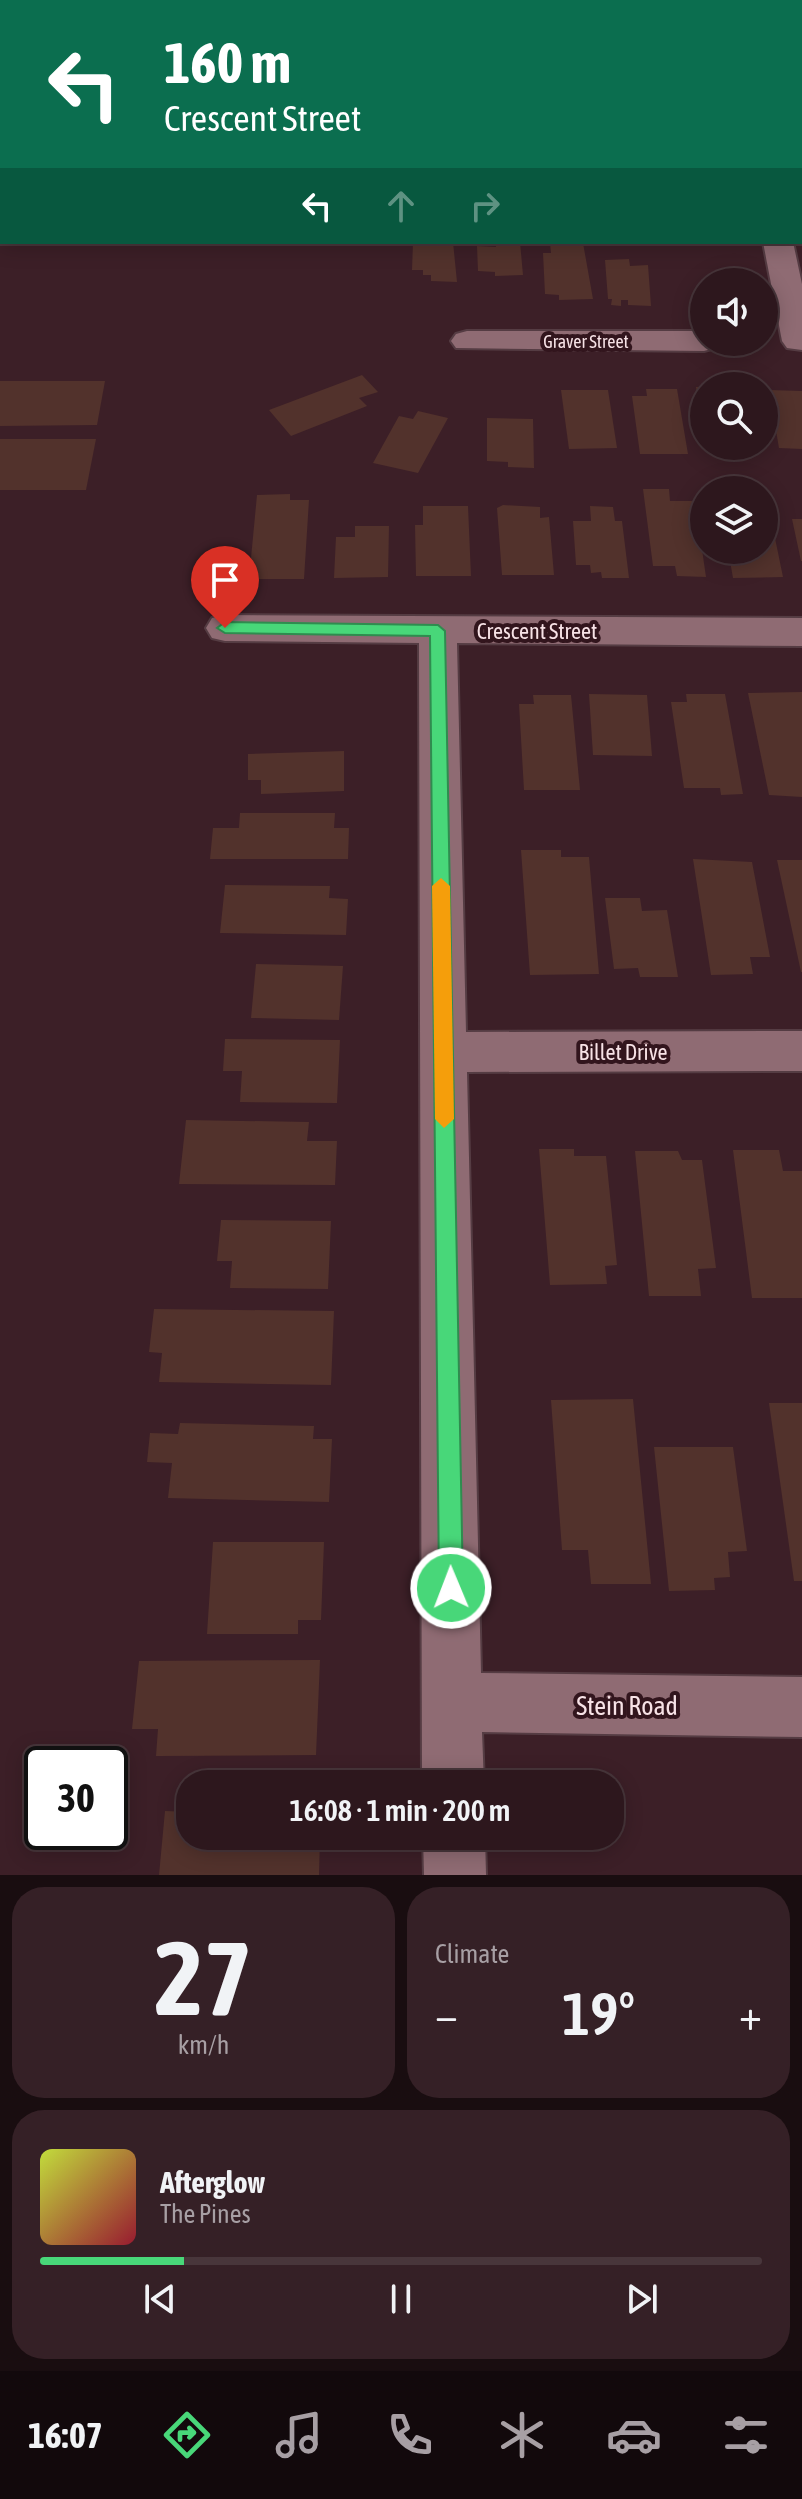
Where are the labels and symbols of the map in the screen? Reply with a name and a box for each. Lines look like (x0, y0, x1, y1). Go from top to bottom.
street label: Graver Street (543, 331, 629, 352)
pin (191, 546, 259, 628)
street label: Crescent Street (477, 618, 597, 644)
street label: Billet Drive (579, 1039, 667, 1065)
position arrow (409, 1546, 493, 1630)
street label: Stein Road (576, 1691, 678, 1721)
speed limit sign: 30 (24, 1746, 128, 1850)

